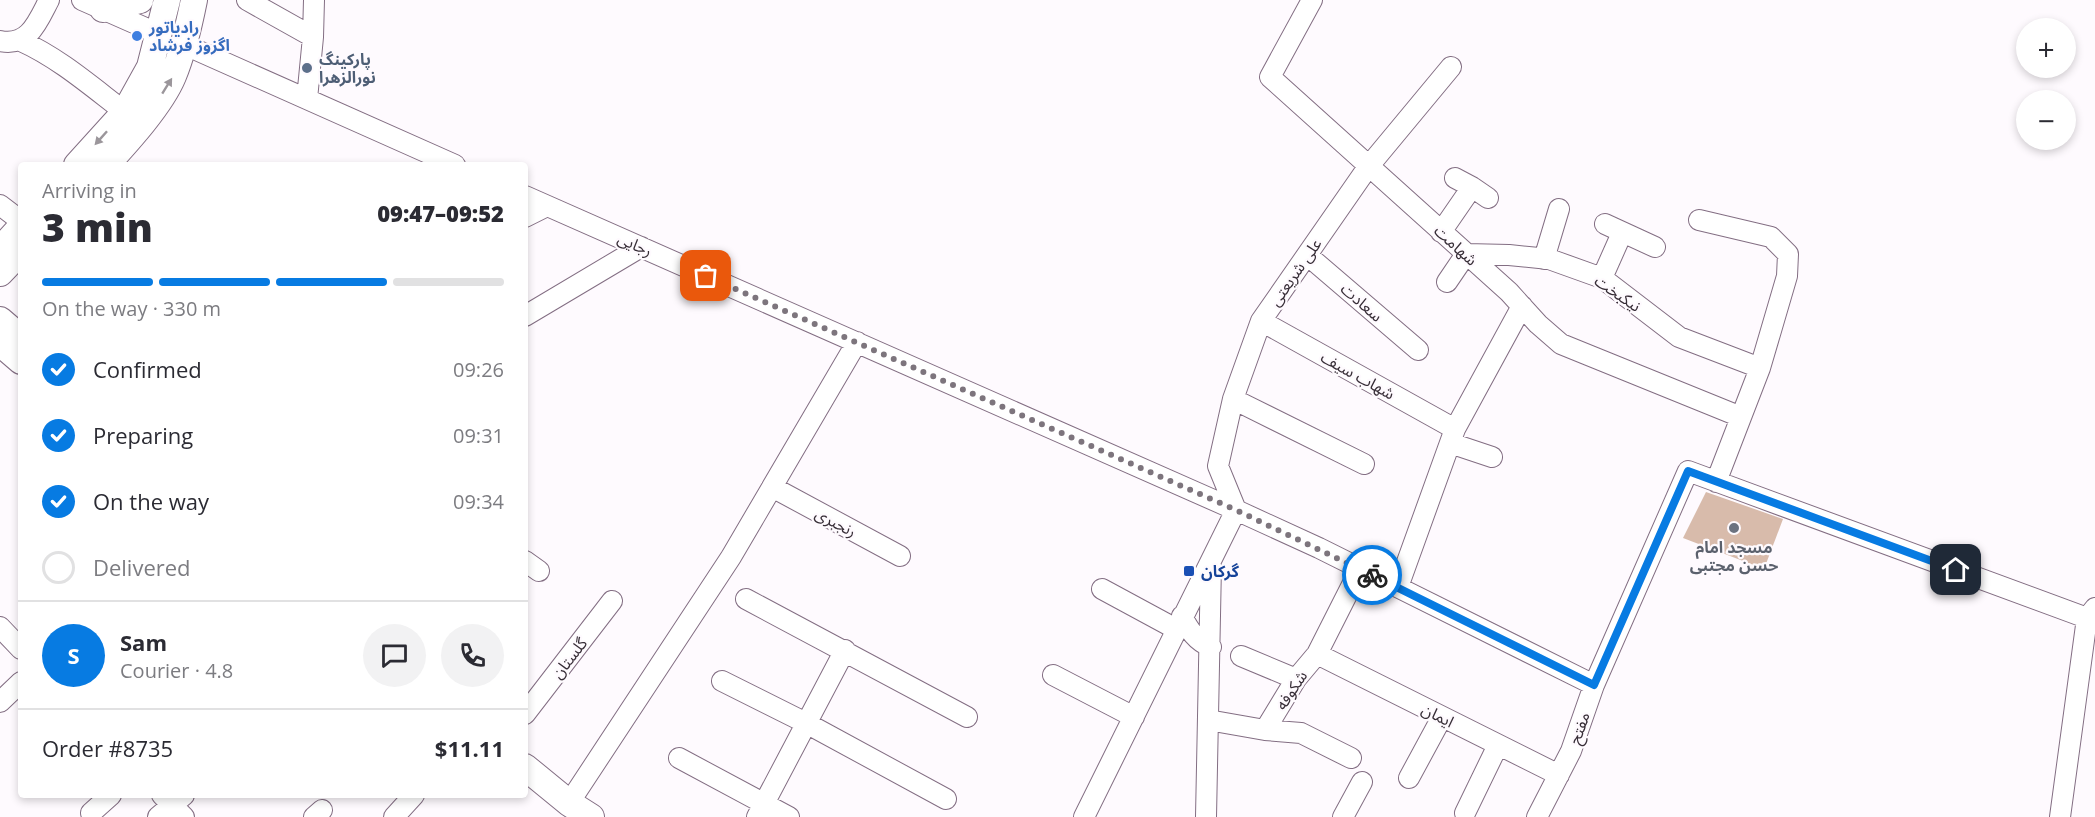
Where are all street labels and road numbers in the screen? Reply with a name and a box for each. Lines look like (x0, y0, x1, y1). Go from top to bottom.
street label: شهامت (1430, 220, 1482, 270)
street label: رجایی (614, 227, 656, 261)
street label: علی شریعتی (1264, 234, 1326, 310)
street label: نیکبخت (1590, 269, 1646, 317)
street label: سعادت (1336, 278, 1388, 326)
street label: شهاب سیف (1317, 346, 1399, 404)
street label: رنجبری (811, 502, 861, 542)
street label: گلستان (546, 633, 592, 683)
street label: شکوفه (1270, 666, 1312, 714)
street label: ایمان (1418, 698, 1458, 732)
street label: مفتح (1563, 709, 1597, 748)

